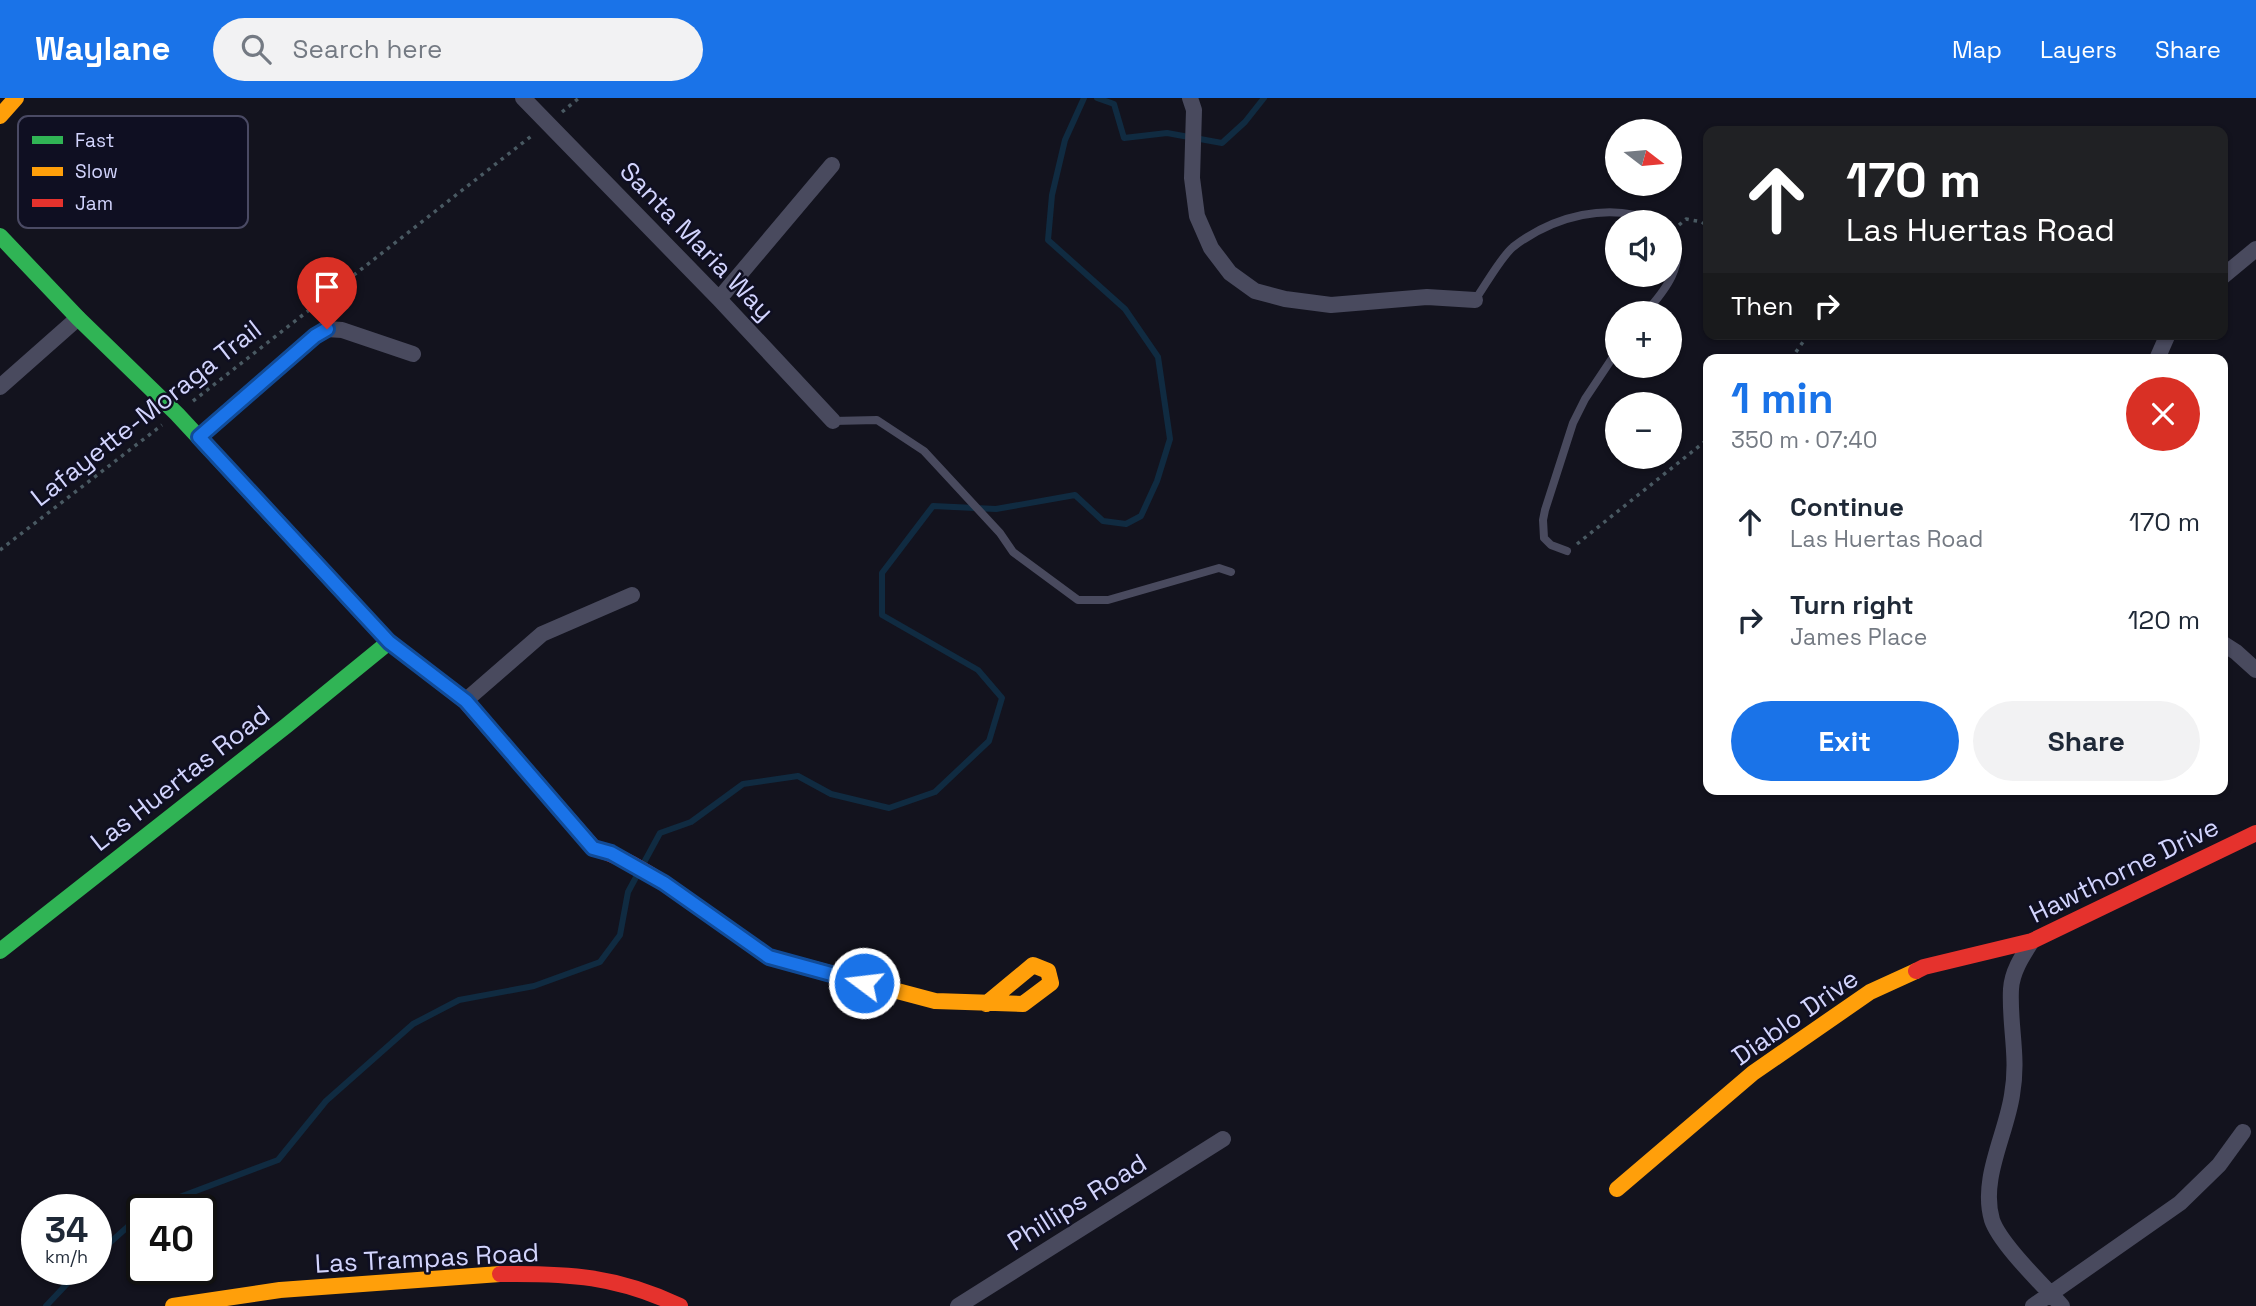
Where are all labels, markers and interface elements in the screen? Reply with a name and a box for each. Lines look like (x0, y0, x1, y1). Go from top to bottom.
search box (213, 18, 703, 81)
text: Waylane (35, 28, 171, 70)
icon: search (237, 30, 275, 68)
text: Search here (293, 32, 442, 66)
text: Map (1952, 34, 2002, 65)
text: Layers (2040, 34, 2117, 65)
text: Share (2155, 34, 2221, 65)
legend (18, 116, 248, 228)
north arrow (1605, 119, 1682, 196)
map controls (1605, 119, 1682, 469)
text: Fast (75, 128, 115, 153)
text: 170 m (1846, 149, 1981, 211)
street label: Santa Maria Way (613, 154, 781, 328)
icon: ahead (1731, 154, 1822, 245)
text: Slow (75, 159, 118, 184)
text: Jam (75, 191, 113, 216)
button: sound (1605, 210, 1682, 287)
text: Las Huertas Road (1846, 210, 2115, 250)
pin (297, 257, 357, 329)
icon: arrive (308, 268, 346, 306)
icon: right (1808, 287, 1846, 325)
text: Then (1731, 289, 1794, 323)
button: + (1605, 301, 1682, 378)
street label: Lafayette-Moraga Trail (24, 312, 268, 514)
text: 1 min (1731, 372, 1834, 425)
button: close (2126, 377, 2200, 451)
button: − (1605, 392, 1682, 469)
text: 350 m · 07:40 (1731, 425, 1877, 455)
text: Continue (1790, 490, 1904, 524)
icon: ahead (1731, 503, 1769, 541)
text: 170 m (2129, 505, 2200, 539)
text: Las Huertas Road (1790, 524, 1983, 554)
text: Turn right (1790, 588, 1914, 622)
icon: right (1731, 601, 1769, 639)
text: 120 m (2128, 603, 2200, 637)
text: James Place (1790, 622, 1927, 652)
street label: Las Huertas Road (83, 697, 277, 859)
button: Exit (1731, 701, 1959, 781)
button: Share (1973, 701, 2200, 781)
street label: Hawthorne Drive (2024, 809, 2224, 931)
position arrow (827, 946, 901, 1020)
street label: Diablo Drive (1725, 961, 1865, 1073)
street label: Phillips Road (1001, 1146, 1153, 1258)
speed limit sign: 40 (126, 1194, 217, 1285)
text: 34 (45, 1208, 88, 1252)
street label: Las Trampas Road (314, 1235, 540, 1281)
text: km/h (45, 1245, 88, 1268)

